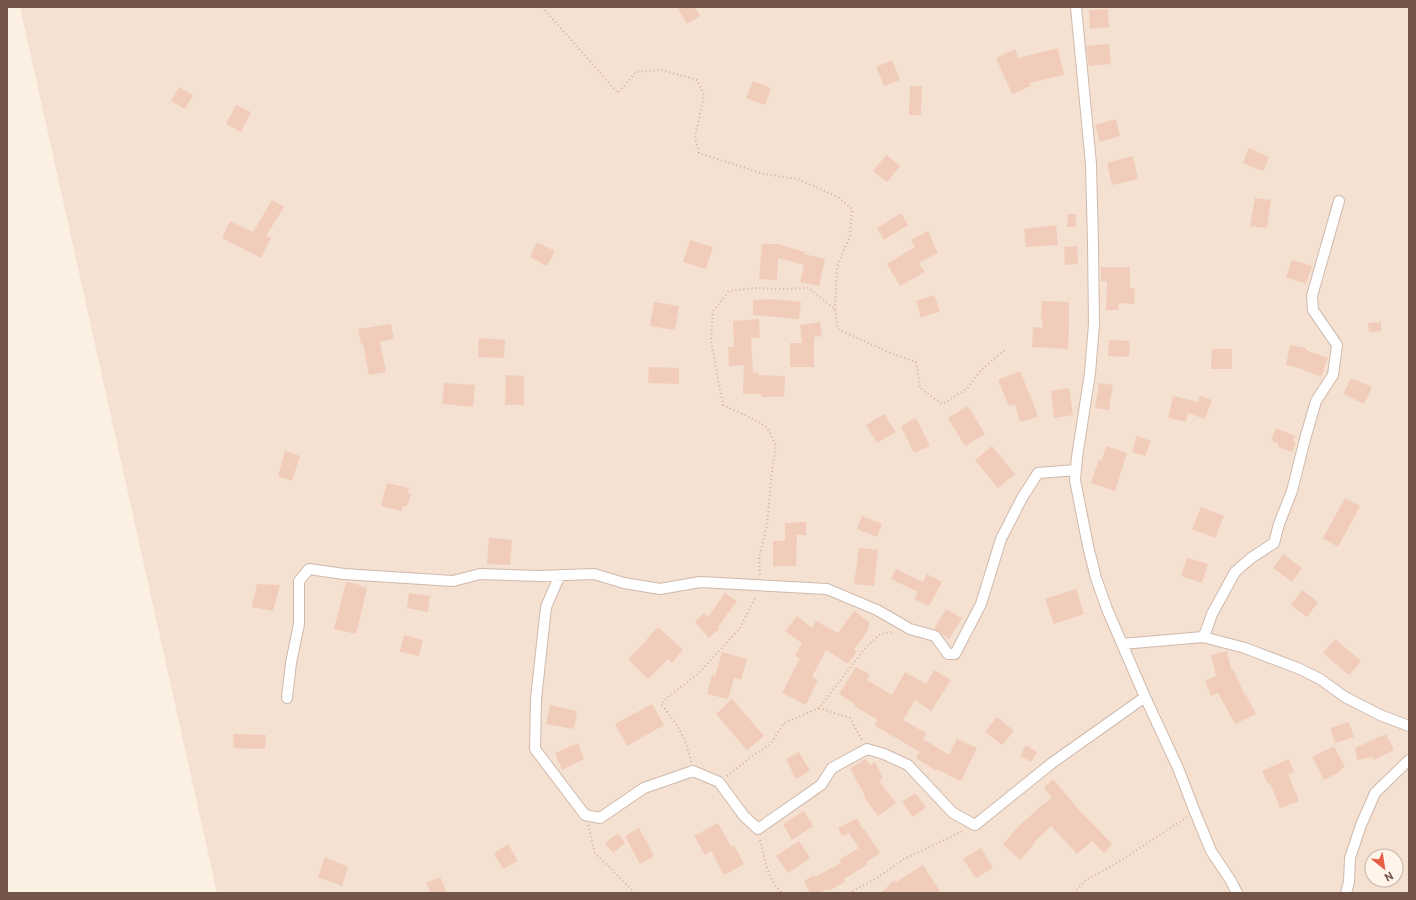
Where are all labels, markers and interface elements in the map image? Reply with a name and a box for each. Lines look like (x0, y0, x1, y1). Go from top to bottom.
north arrow (1364, 848, 1404, 888)
text: N (1382, 869, 1395, 884)

